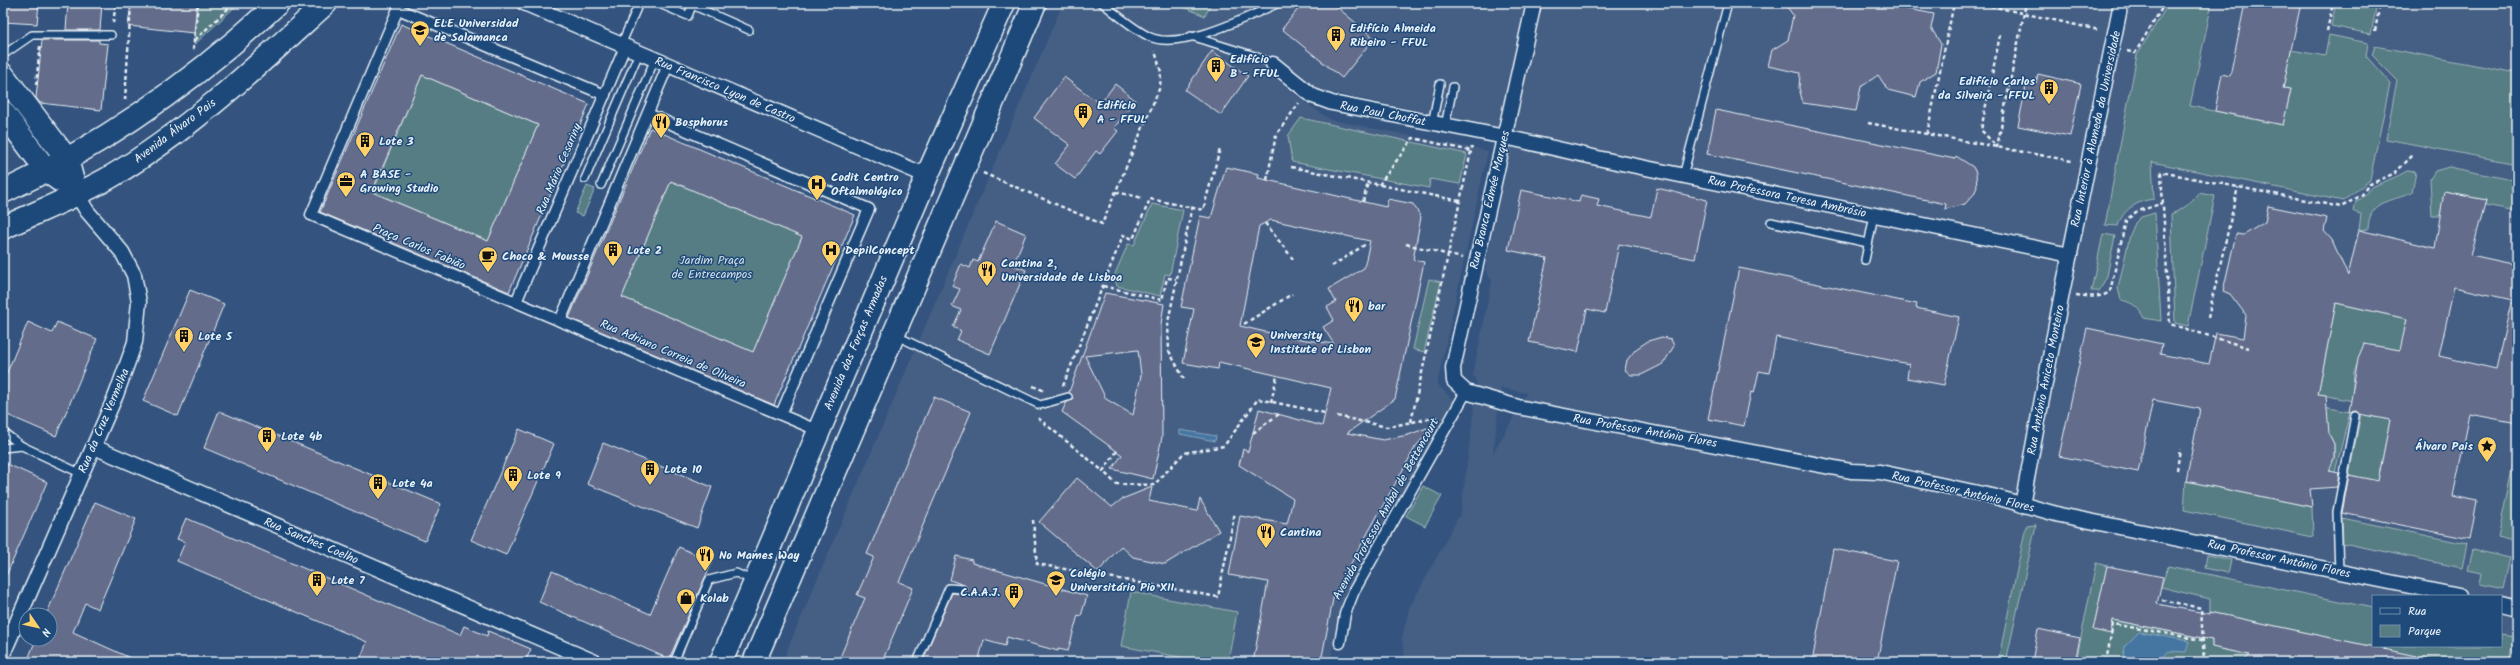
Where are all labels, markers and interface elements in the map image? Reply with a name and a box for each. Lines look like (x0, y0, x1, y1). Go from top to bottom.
place label: ELE Universidad de Salamanca (434, 14, 519, 47)
school or university icon: ELE Universidad de Salamanca (409, 19, 431, 47)
place label: Edifício Almeida Ribeiro - FFUL (1350, 19, 1436, 52)
building icon: Edifício Almeida Ribeiro - FFUL (1325, 24, 1347, 52)
street label: Rua Interior à Alameda da Universidade (2066, 28, 2126, 229)
place label: Edifício B - FFUL (1230, 50, 1280, 83)
street label: Rua Francisco Lyon de Castro (652, 52, 798, 128)
building icon: Edifício B - FFUL (1205, 55, 1227, 83)
place label: Edifício Carlos da Silveira - FFUL (1938, 72, 2035, 105)
building icon: Edifício Carlos da Silveira - FFUL (2038, 77, 2060, 105)
street label: Avenida Álvaro Pais (130, 94, 220, 168)
place label: Edifício A - FFUL (1097, 96, 1147, 129)
street label: Rua Paul Choffat (1338, 96, 1428, 132)
building icon: Edifício A - FFUL (1072, 101, 1094, 129)
restaurant icon: Bosphorus (650, 111, 672, 139)
place label: Bosphorus (675, 113, 728, 132)
street label: Rua Mário Cesariny (531, 120, 587, 218)
street label: Rua Branca Edmée Marques (1465, 129, 1515, 271)
building icon: Lote 3 (354, 130, 376, 158)
place label: Lote 3 (379, 132, 414, 151)
place label: A BASE - Growing Studio (360, 165, 439, 198)
place label: Codit Centro Oftalmológico (831, 168, 903, 201)
office icon: A BASE - Growing Studio (335, 170, 357, 198)
street label: Rua Professora Teresa Ambrósio (1706, 171, 1868, 223)
hospital icon: Codit Centro Oftalmológico (806, 173, 828, 201)
street label: Praça Carlos Fabião (370, 219, 468, 275)
building icon: Lote 2 (602, 239, 624, 267)
hospital icon: DepilConcept (820, 239, 842, 267)
place label: Lote 2 (627, 241, 662, 260)
place label: DepilConcept (845, 241, 915, 260)
cafe icon: Choco & Mousse (477, 245, 499, 273)
place label: Choco & Mousse (502, 247, 589, 266)
park label: Jardim Praça de Entrecampos (672, 251, 752, 284)
place label: Cantina 2, Universidade de Lisboa (1001, 254, 1122, 287)
restaurant icon: Cantina 2, Universidade de Lisboa (976, 259, 998, 287)
street label: Avenida das Forças Armadas (819, 273, 893, 413)
restaurant icon: bar (1343, 295, 1365, 323)
place label: bar (1368, 297, 1386, 316)
street label: Rua António Aniceto Monteiro (2022, 303, 2070, 457)
street label: Rua Adriano Correia de Oliveira (597, 315, 749, 394)
building icon: Lote 5 (173, 325, 195, 353)
place label: University Institute of Lisbon (1270, 326, 1371, 359)
place label: Lote 5 (198, 327, 233, 346)
school or university icon: University Institute of Lisbon (1245, 331, 1267, 359)
street label: Rua da Cruz Vermelha (73, 365, 135, 476)
street label: Rua Professor António Flores (1572, 409, 1718, 453)
street label: Avenida Professor Aníbal de Bettencourt (1328, 414, 1444, 603)
building icon: Lote 4b (256, 425, 278, 453)
place label: Lote 4b (281, 427, 322, 446)
place icon: Álvaro Pais (2476, 435, 2498, 463)
place label: Álvaro Pais (2415, 437, 2473, 456)
building icon: Lote 10 (639, 458, 661, 486)
place label: Lote 10 (664, 460, 703, 479)
building icon: Lote 9 (502, 464, 524, 492)
place label: Lote 9 (527, 466, 561, 485)
street label: Rua Professor António Flores (1890, 466, 2036, 518)
building icon: Lote 4a (367, 472, 389, 500)
place label: Lote 4a (392, 474, 433, 493)
street label: Rua Sanches Coelho (261, 512, 361, 570)
restaurant icon: Cantina (1255, 521, 1277, 549)
place label: Cantina (1280, 523, 1321, 542)
street label: Rua Professor António Flores (2206, 535, 2352, 583)
restaurant icon: No Mames Way (694, 544, 716, 572)
place label: No Mames Way (719, 546, 800, 565)
place label: Colégio Universitário Pio XII (1070, 564, 1175, 597)
building icon: Lote 7 (306, 569, 328, 597)
school or university icon: Colégio Universitário Pio XII (1045, 569, 1067, 597)
place label: Lote 7 (331, 571, 365, 590)
building icon: C.A.A.J. (1003, 581, 1025, 609)
place label: C.A.A.J. (960, 583, 1000, 602)
shop icon: Kolab (675, 587, 697, 615)
place label: Kolab (700, 589, 729, 608)
legend (2372, 595, 2502, 647)
text: Rua (2408, 602, 2427, 621)
north arrow (18, 607, 58, 647)
text: Parque (2408, 622, 2442, 641)
text: N (36, 624, 55, 640)

